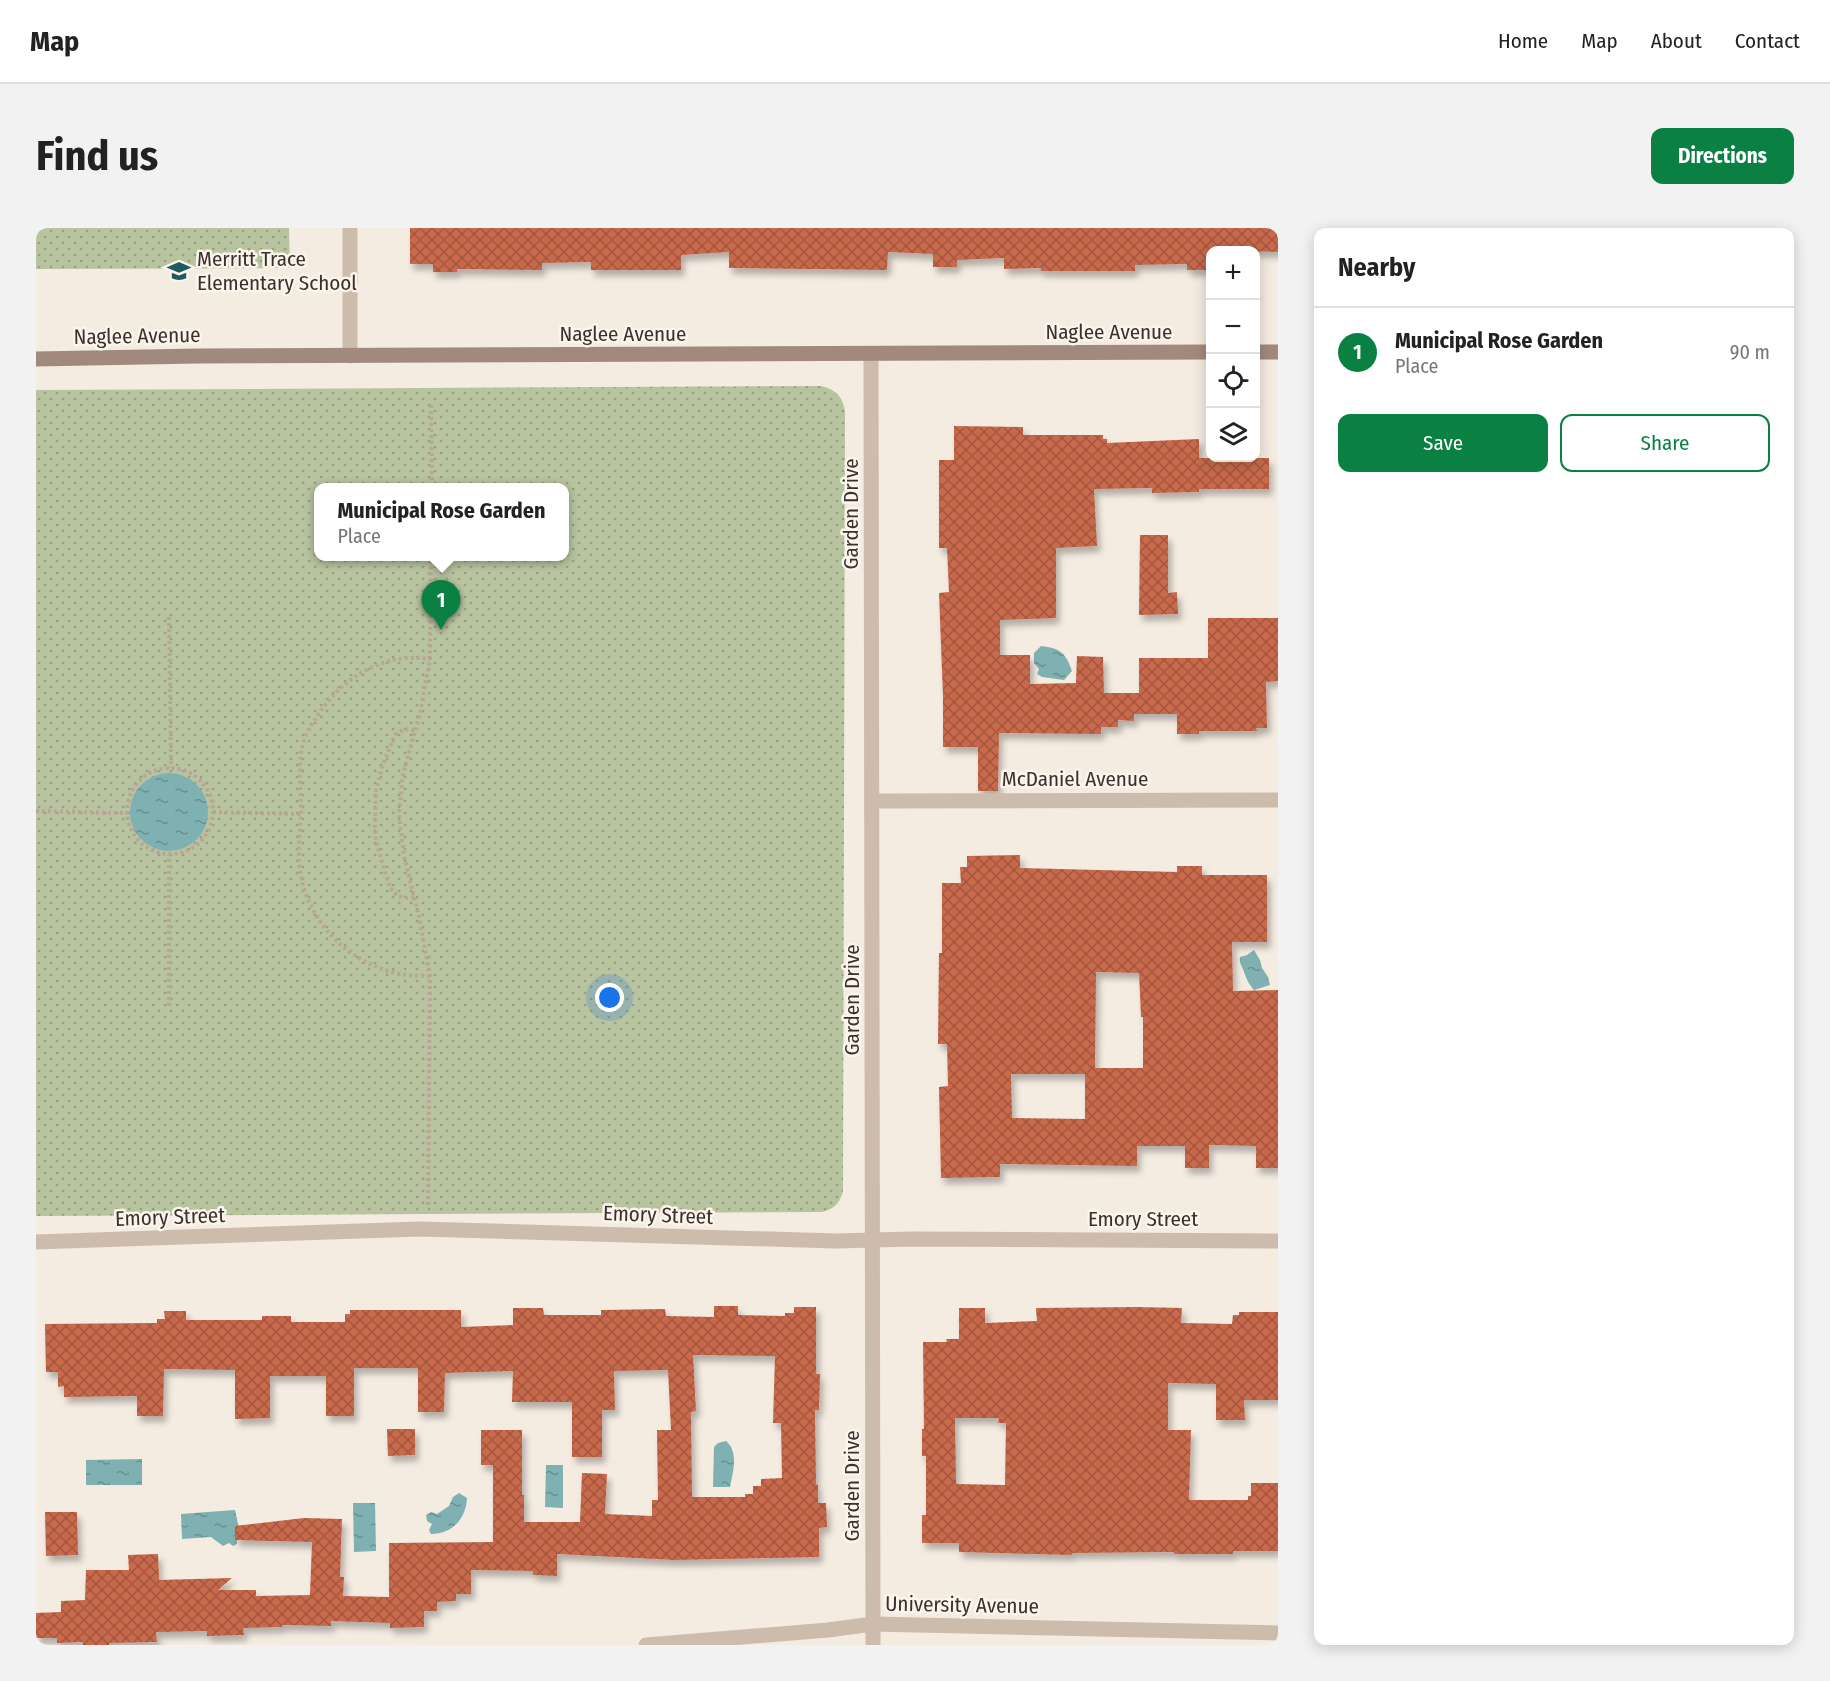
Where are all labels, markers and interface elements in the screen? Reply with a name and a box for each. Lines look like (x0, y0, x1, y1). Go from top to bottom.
text: Map (30, 25, 79, 58)
text: Home (1498, 28, 1548, 54)
text: Map (1581, 28, 1618, 54)
text: About (1651, 28, 1702, 54)
text: Contact (1735, 28, 1800, 54)
button: Directions (1651, 128, 1794, 184)
text: Find us (36, 131, 158, 181)
place label: Merritt Trace Elementary School (197, 246, 357, 296)
map controls (1206, 246, 1260, 462)
button: + (1206, 246, 1260, 300)
text: Nearby (1338, 252, 1415, 283)
school or university icon: Merritt Trace Elementary School (166, 258, 192, 284)
button: − (1206, 300, 1260, 354)
street label: Naglee Avenue (1046, 319, 1172, 345)
street label: Naglee Avenue (560, 321, 686, 347)
street label: Naglee Avenue (73, 322, 201, 350)
text: Municipal Rose Garden (1395, 327, 1603, 354)
text: 1 (1353, 340, 1362, 364)
text: 90 m (1730, 340, 1770, 364)
button: locate (1206, 354, 1260, 408)
text: Place (1395, 354, 1438, 378)
button: layers (1206, 408, 1260, 462)
button: Save (1338, 414, 1548, 472)
button: Share (1560, 414, 1770, 472)
street label: Garden Drive (838, 458, 864, 570)
popup (314, 483, 569, 561)
text: Municipal Rose Garden (337, 497, 546, 524)
text: Place (337, 524, 381, 548)
pin: 1 (422, 580, 460, 630)
street label: McDaniel Avenue (1002, 766, 1148, 792)
street label: Garden Drive (839, 944, 865, 1056)
your location (595, 983, 624, 1012)
street label: Emory Street (603, 1200, 714, 1230)
street label: Emory Street (115, 1202, 226, 1232)
street label: Emory Street (1088, 1206, 1198, 1232)
street label: Garden Drive (839, 1430, 865, 1542)
street label: University Avenue (885, 1591, 1039, 1619)

